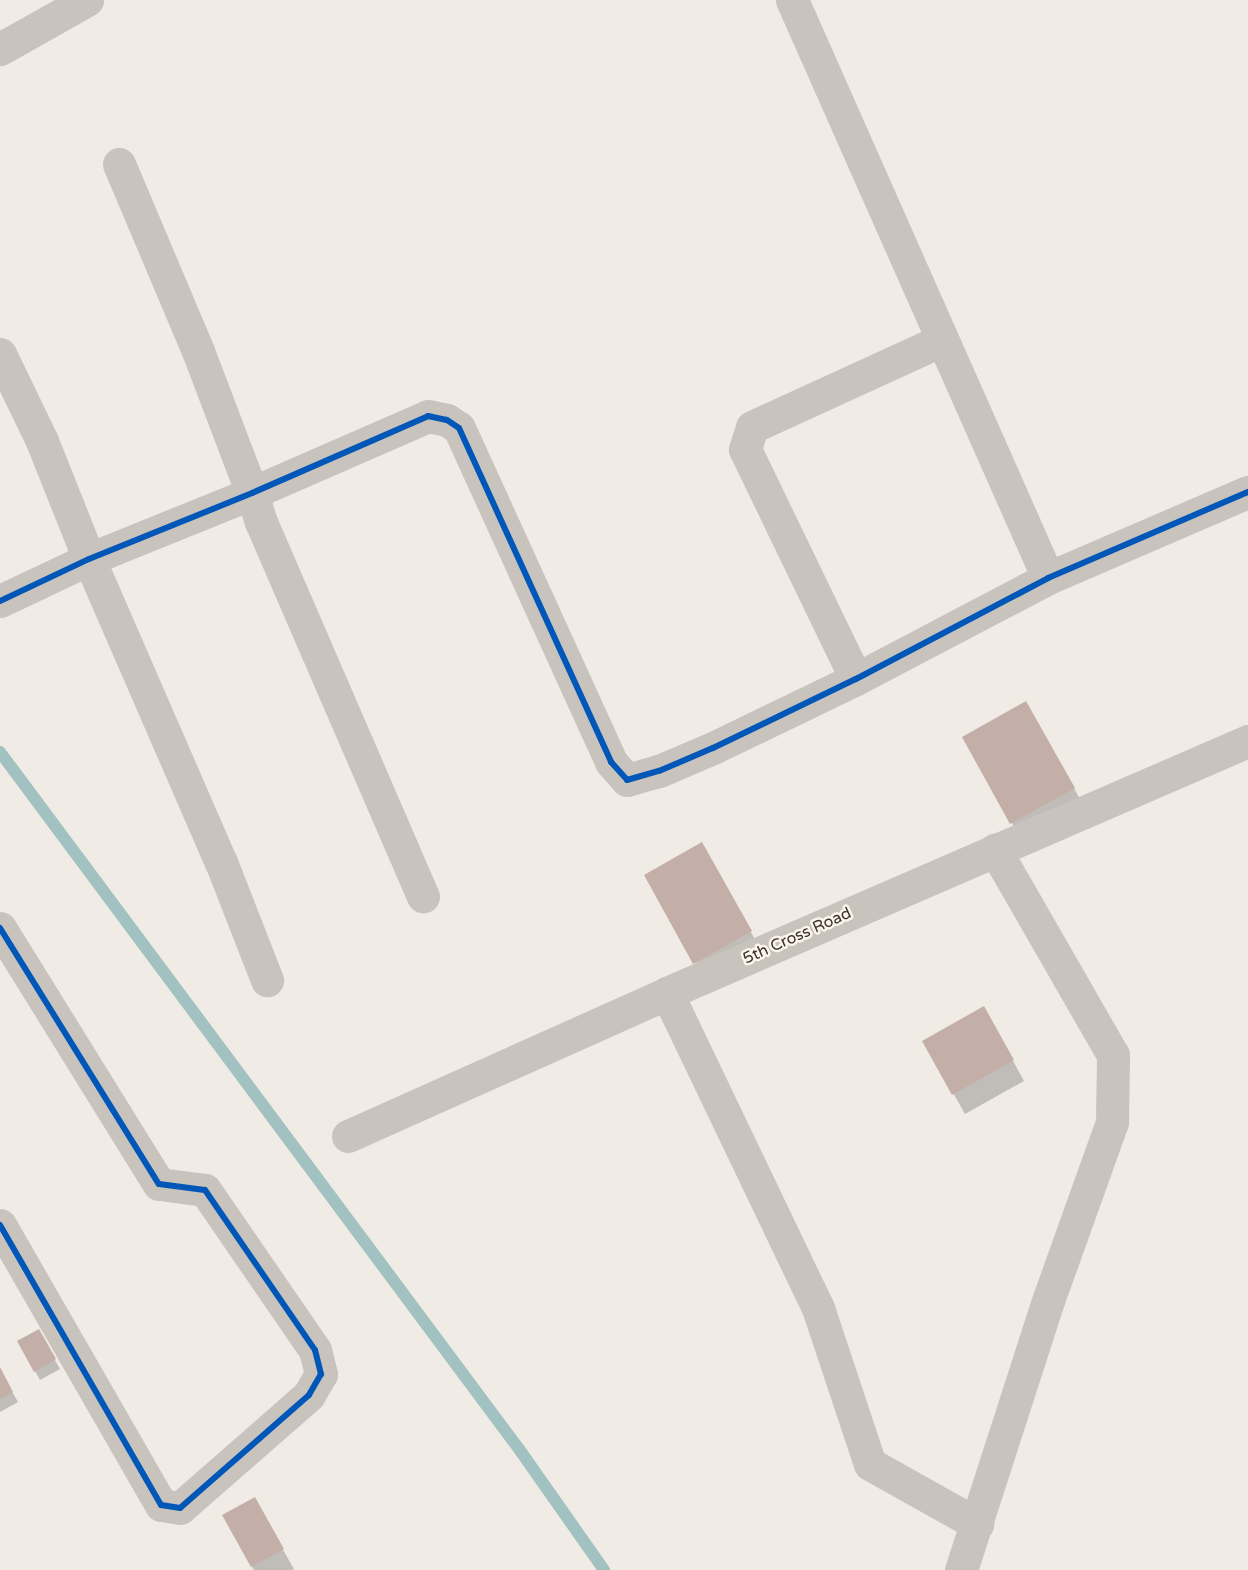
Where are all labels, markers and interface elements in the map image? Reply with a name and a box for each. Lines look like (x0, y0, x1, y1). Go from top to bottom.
street label: 5th Cross Road (740, 904, 854, 968)

